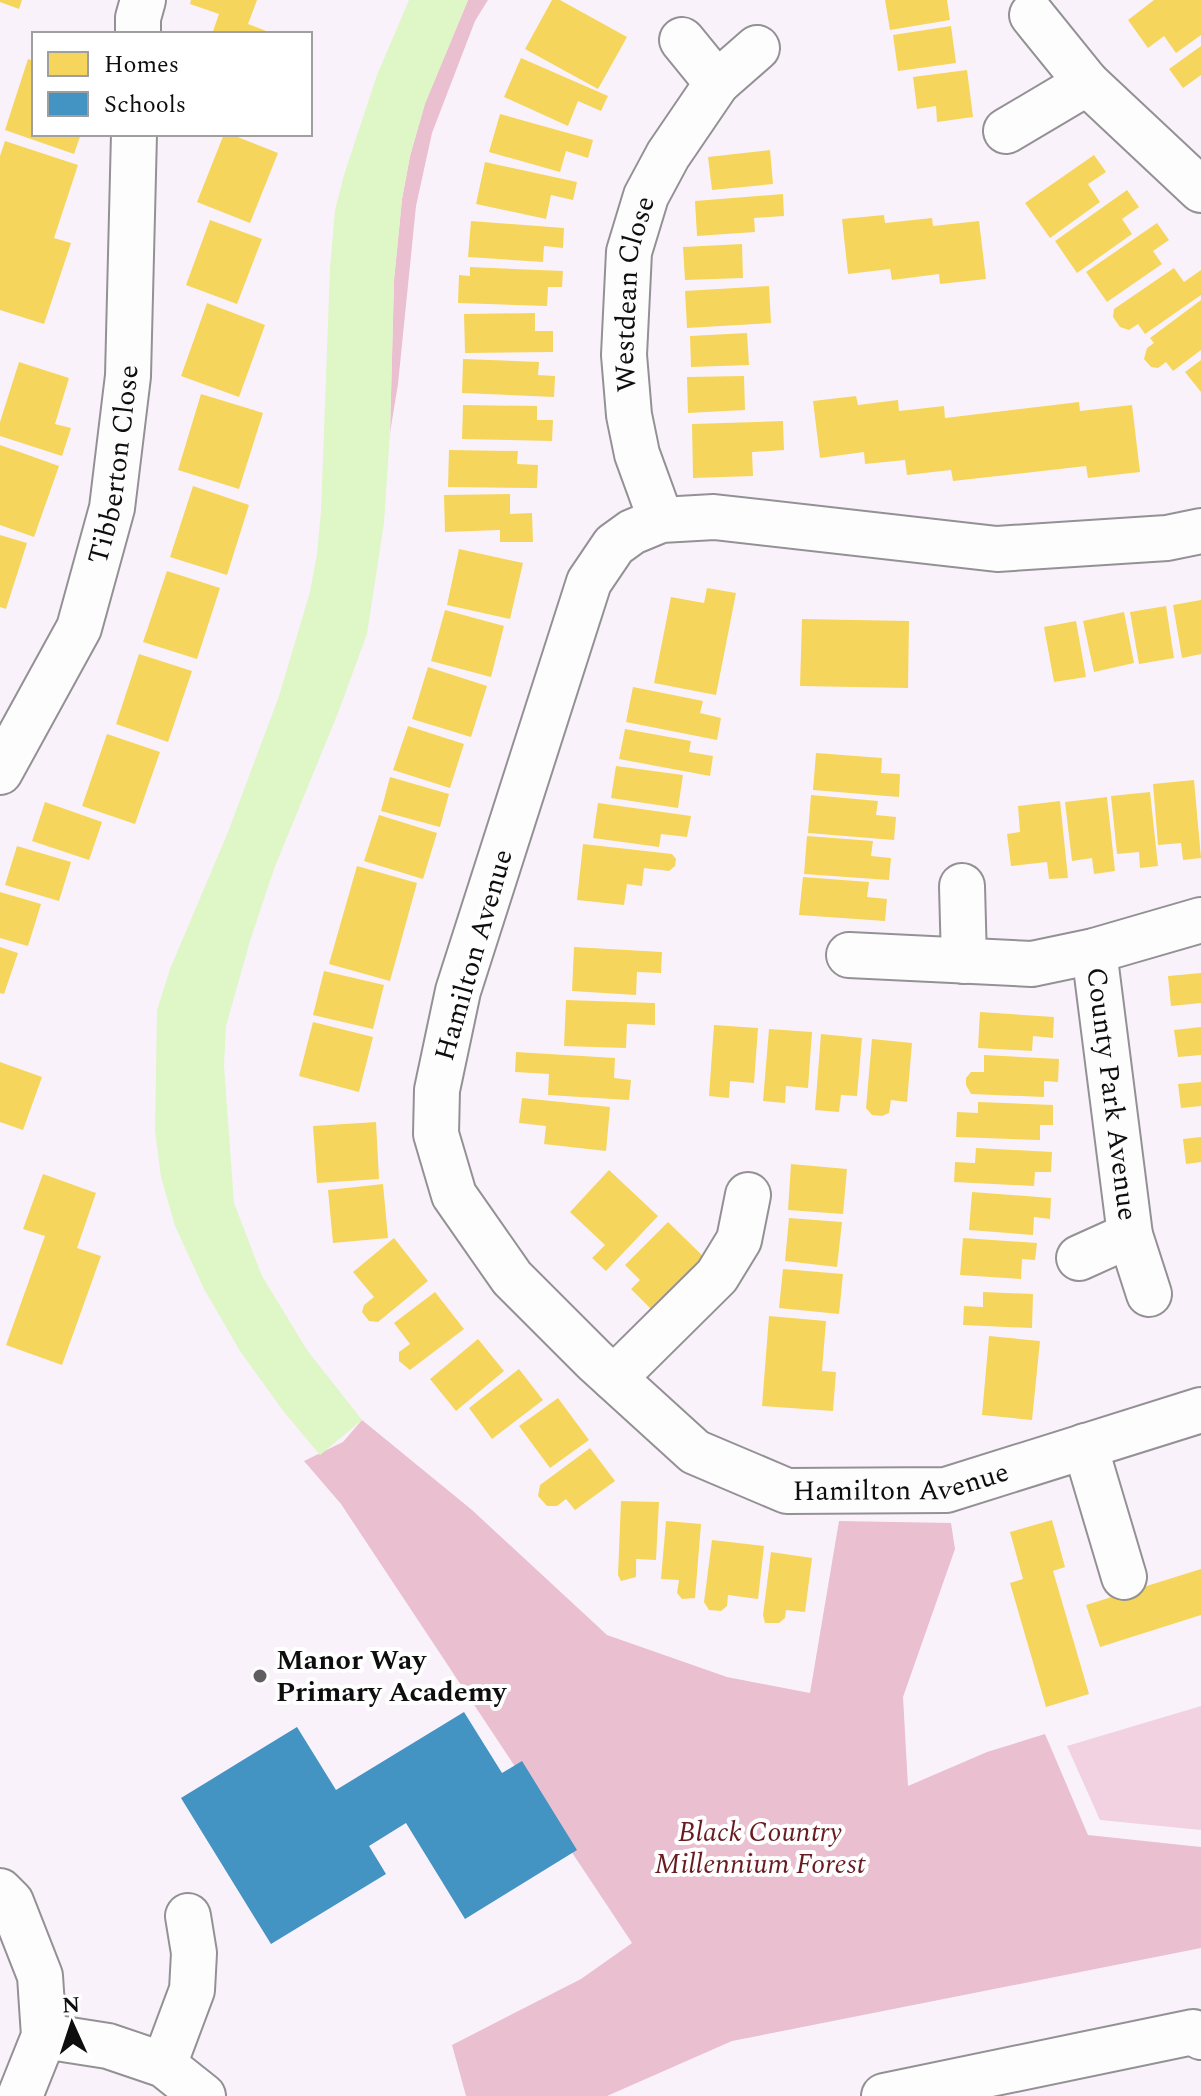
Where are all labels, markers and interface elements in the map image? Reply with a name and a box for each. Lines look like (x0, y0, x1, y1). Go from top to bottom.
legend (32, 32, 312, 136)
text: Homes (104, 47, 179, 83)
text: Schools (104, 87, 186, 123)
street label: Westdean Close (602, 191, 666, 394)
street label: Tibberton Close (76, 364, 150, 569)
street label: Hamilton Avenue (423, 844, 525, 1066)
street label: County Park Avenue (1075, 965, 1149, 1223)
street label: Hamilton Avenue (793, 1450, 1014, 1512)
place label: Manor Way Primary Academy (276, 1639, 508, 1714)
marker: Manor Way Primary Academy (251, 1667, 269, 1685)
park label: Black Country Millennium Forest (655, 1811, 867, 1886)
north arrow (32, 1984, 112, 2064)
text: N (61, 1989, 81, 2022)

